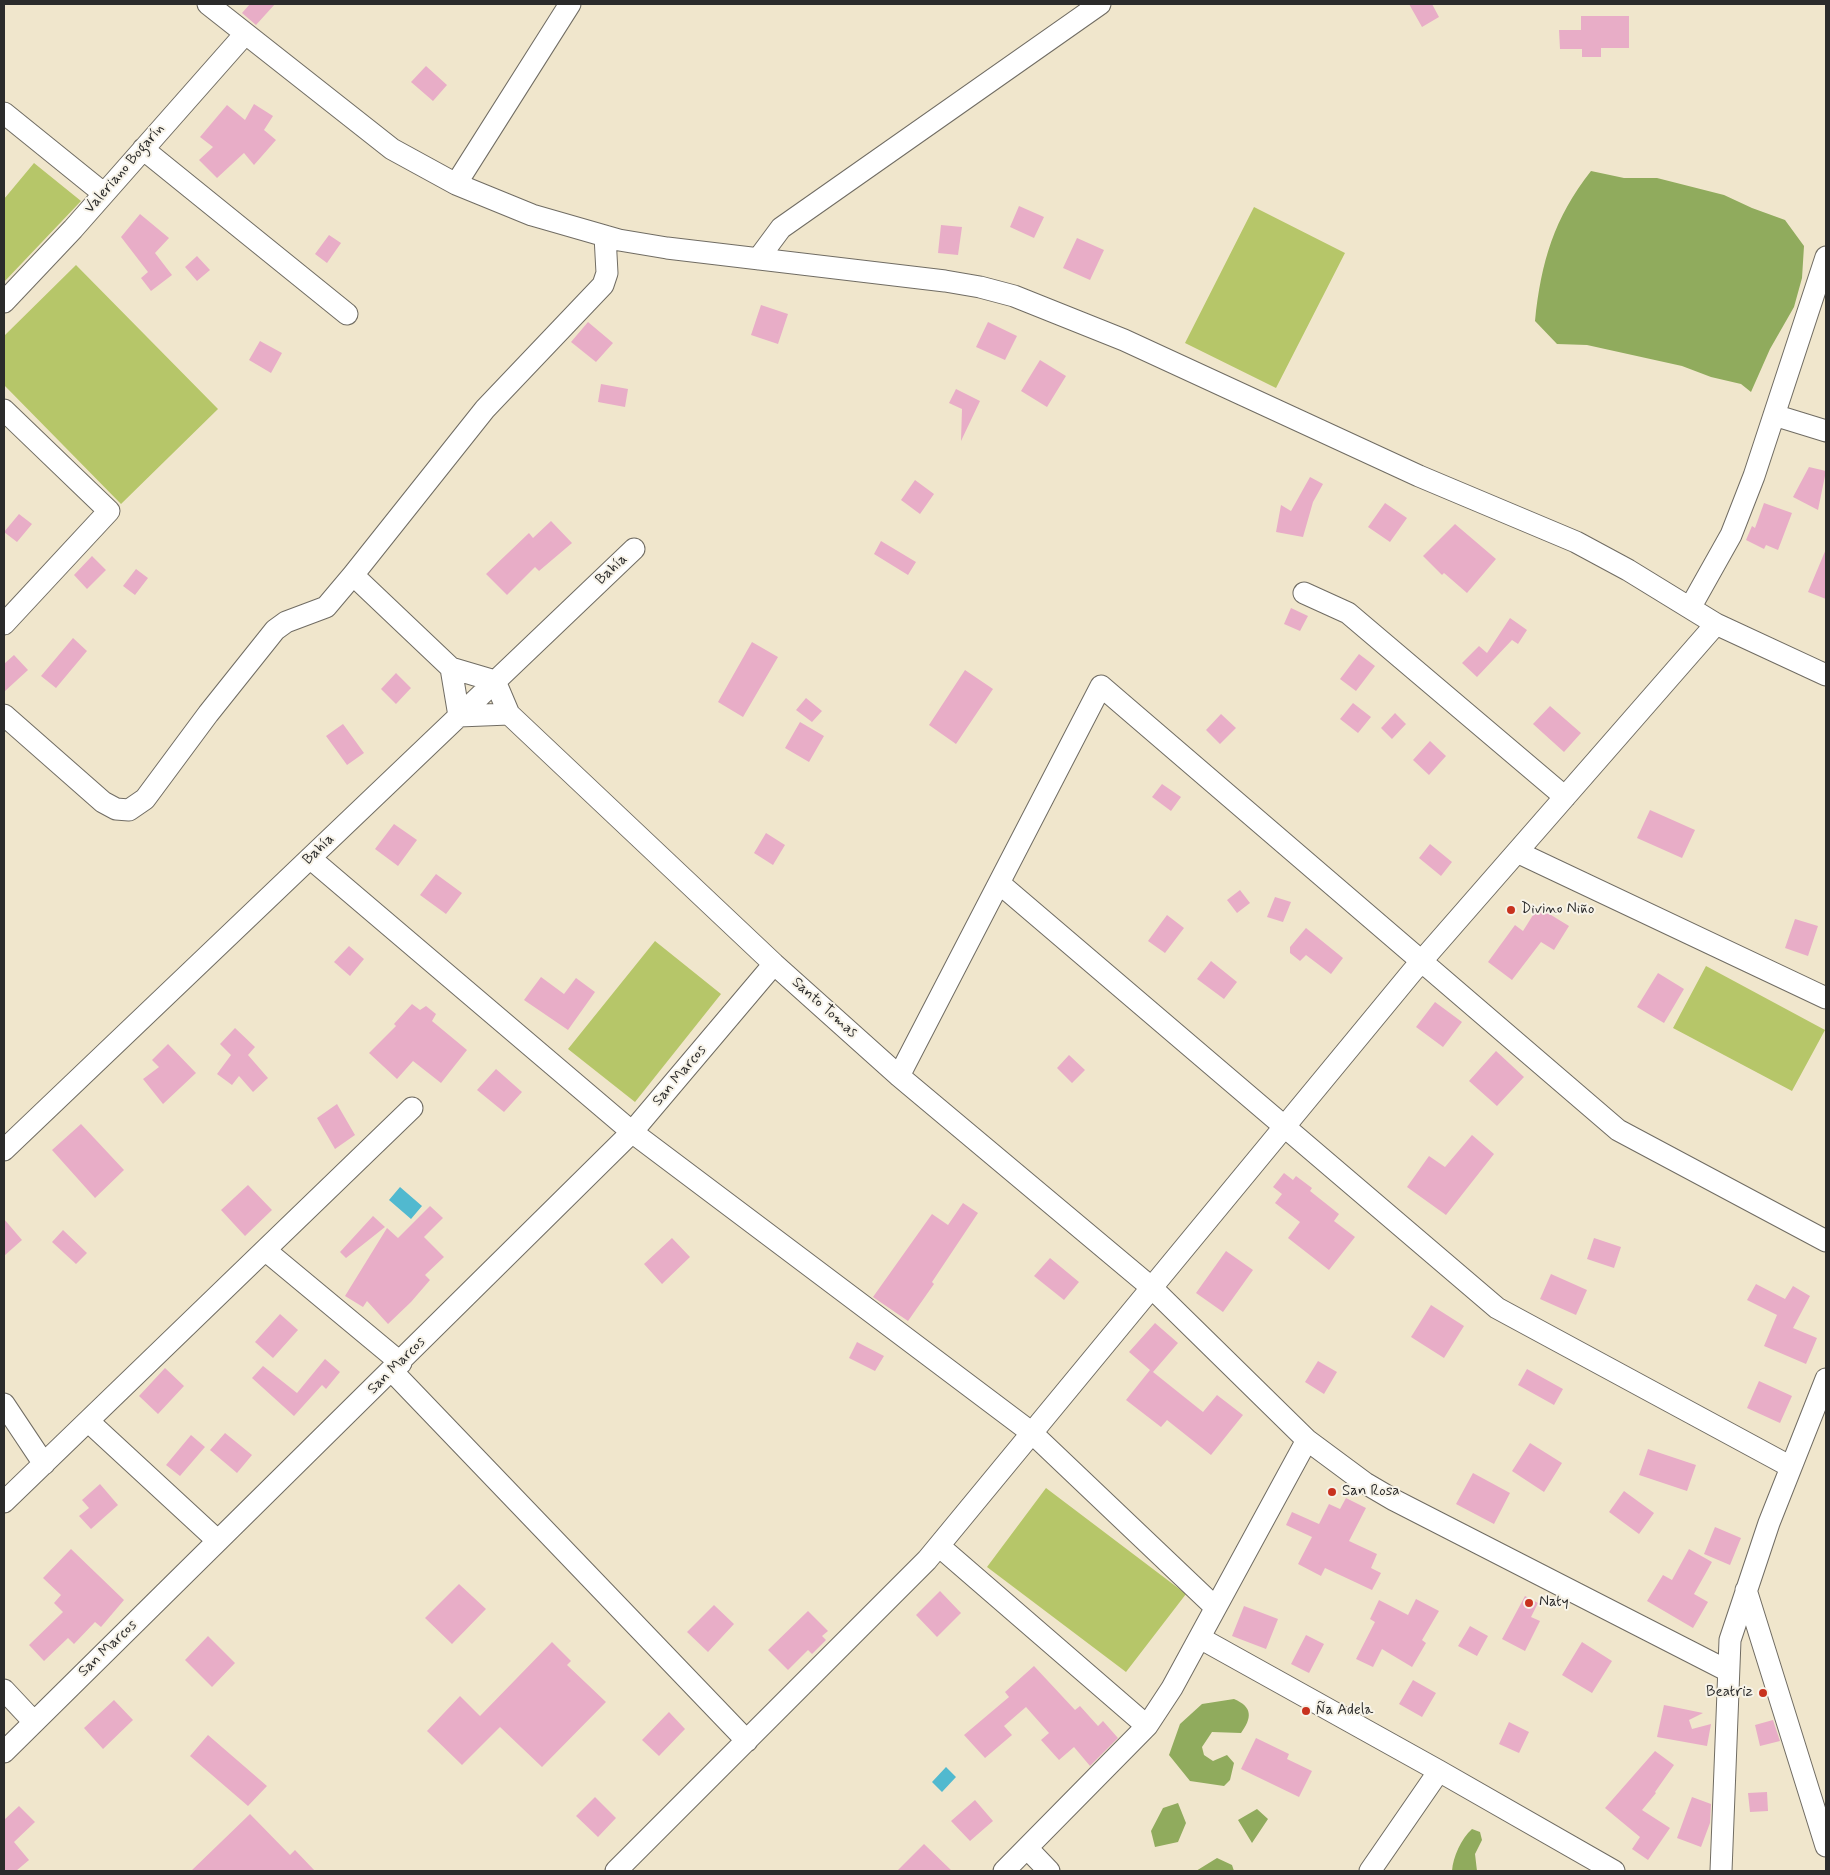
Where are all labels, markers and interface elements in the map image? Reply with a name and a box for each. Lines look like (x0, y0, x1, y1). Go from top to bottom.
street label: Valeriano Bogarín (81, 120, 169, 218)
street label: Bahía (592, 551, 632, 589)
street label: Bahía (299, 831, 339, 869)
place label: Divino Niño (1521, 901, 1594, 919)
marker: Divino Niño (1505, 904, 1517, 916)
street label: Santo Tomas (788, 974, 860, 1042)
street label: San Marcos (649, 1042, 711, 1110)
street label: San Marcos (364, 1333, 430, 1399)
place label: San Rosa (1342, 1483, 1400, 1501)
marker: San Rosa (1326, 1486, 1338, 1498)
place label: Naty (1539, 1594, 1569, 1612)
marker: Naty (1523, 1597, 1535, 1609)
street label: San Marcos (75, 1617, 141, 1681)
place label: Beatriz (1706, 1684, 1753, 1702)
marker: Beatriz (1757, 1687, 1769, 1699)
place label: Ña Adela (1316, 1702, 1373, 1720)
marker: Ña Adela (1300, 1705, 1312, 1717)

